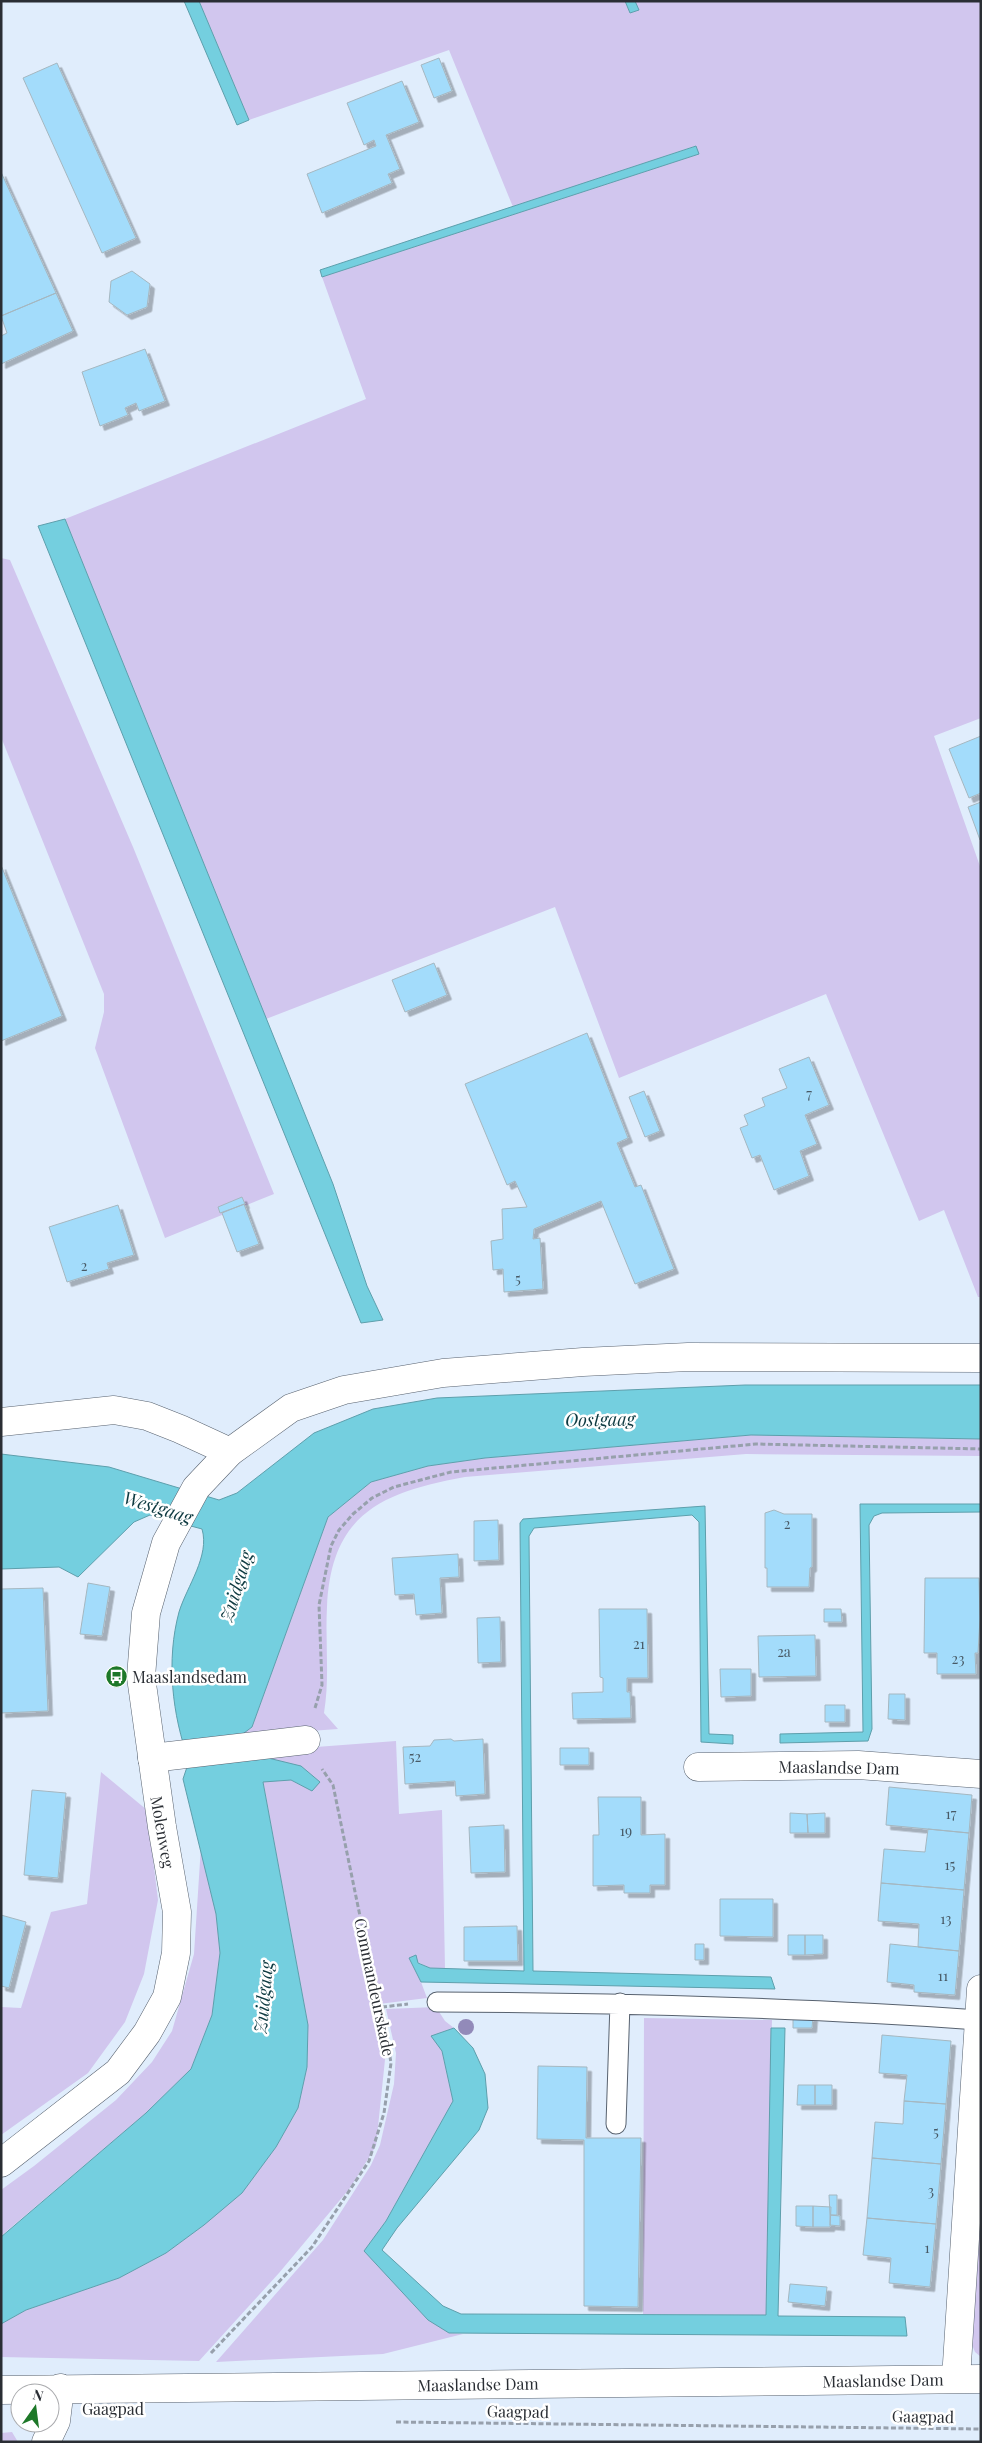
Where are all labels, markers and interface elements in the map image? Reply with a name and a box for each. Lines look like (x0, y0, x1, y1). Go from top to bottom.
house number: 7 (806, 1084, 812, 1103)
house number: 2 (81, 1256, 88, 1275)
house number: 5 (515, 1269, 521, 1288)
water label: Oostgaag (565, 1406, 637, 1432)
water label: Westgaag (121, 1485, 197, 1529)
house number: 2 (784, 1514, 791, 1533)
water label: Zuidgaag (214, 1546, 259, 1625)
house number: 21 (633, 1634, 645, 1653)
house number: 2a (777, 1642, 791, 1661)
house number: 23 (951, 1649, 965, 1668)
bus stop icon: Maaslandsedam (104, 1664, 128, 1688)
place label: Maaslandsedam (132, 1666, 247, 1687)
house number: 52 (409, 1747, 422, 1766)
street label: Maaslandse Dam (778, 1755, 900, 1779)
street label: Molenweg (146, 1794, 180, 1870)
house number: 17 (946, 1804, 957, 1823)
house number: 19 (620, 1821, 632, 1840)
house number: 15 (945, 1855, 956, 1874)
house number: 13 (940, 1909, 952, 1928)
street label: Commandeurskade (350, 1916, 400, 2058)
water label: Zuidgaag (248, 1958, 278, 2035)
house number: 11 (938, 1966, 948, 1985)
house number: 5 (933, 2122, 939, 2141)
house number: 3 (928, 2181, 934, 2200)
house number: 1 (924, 2238, 930, 2257)
street label: Maaslandse Dam (822, 2368, 944, 2392)
street label: Maaslandse Dam (417, 2372, 539, 2396)
north arrow (10, 2383, 60, 2433)
text: N (31, 2384, 45, 2405)
street label: Gaagpad (82, 2398, 144, 2419)
street label: Gaagpad (487, 2400, 549, 2422)
street label: Gaagpad (892, 2405, 954, 2427)

